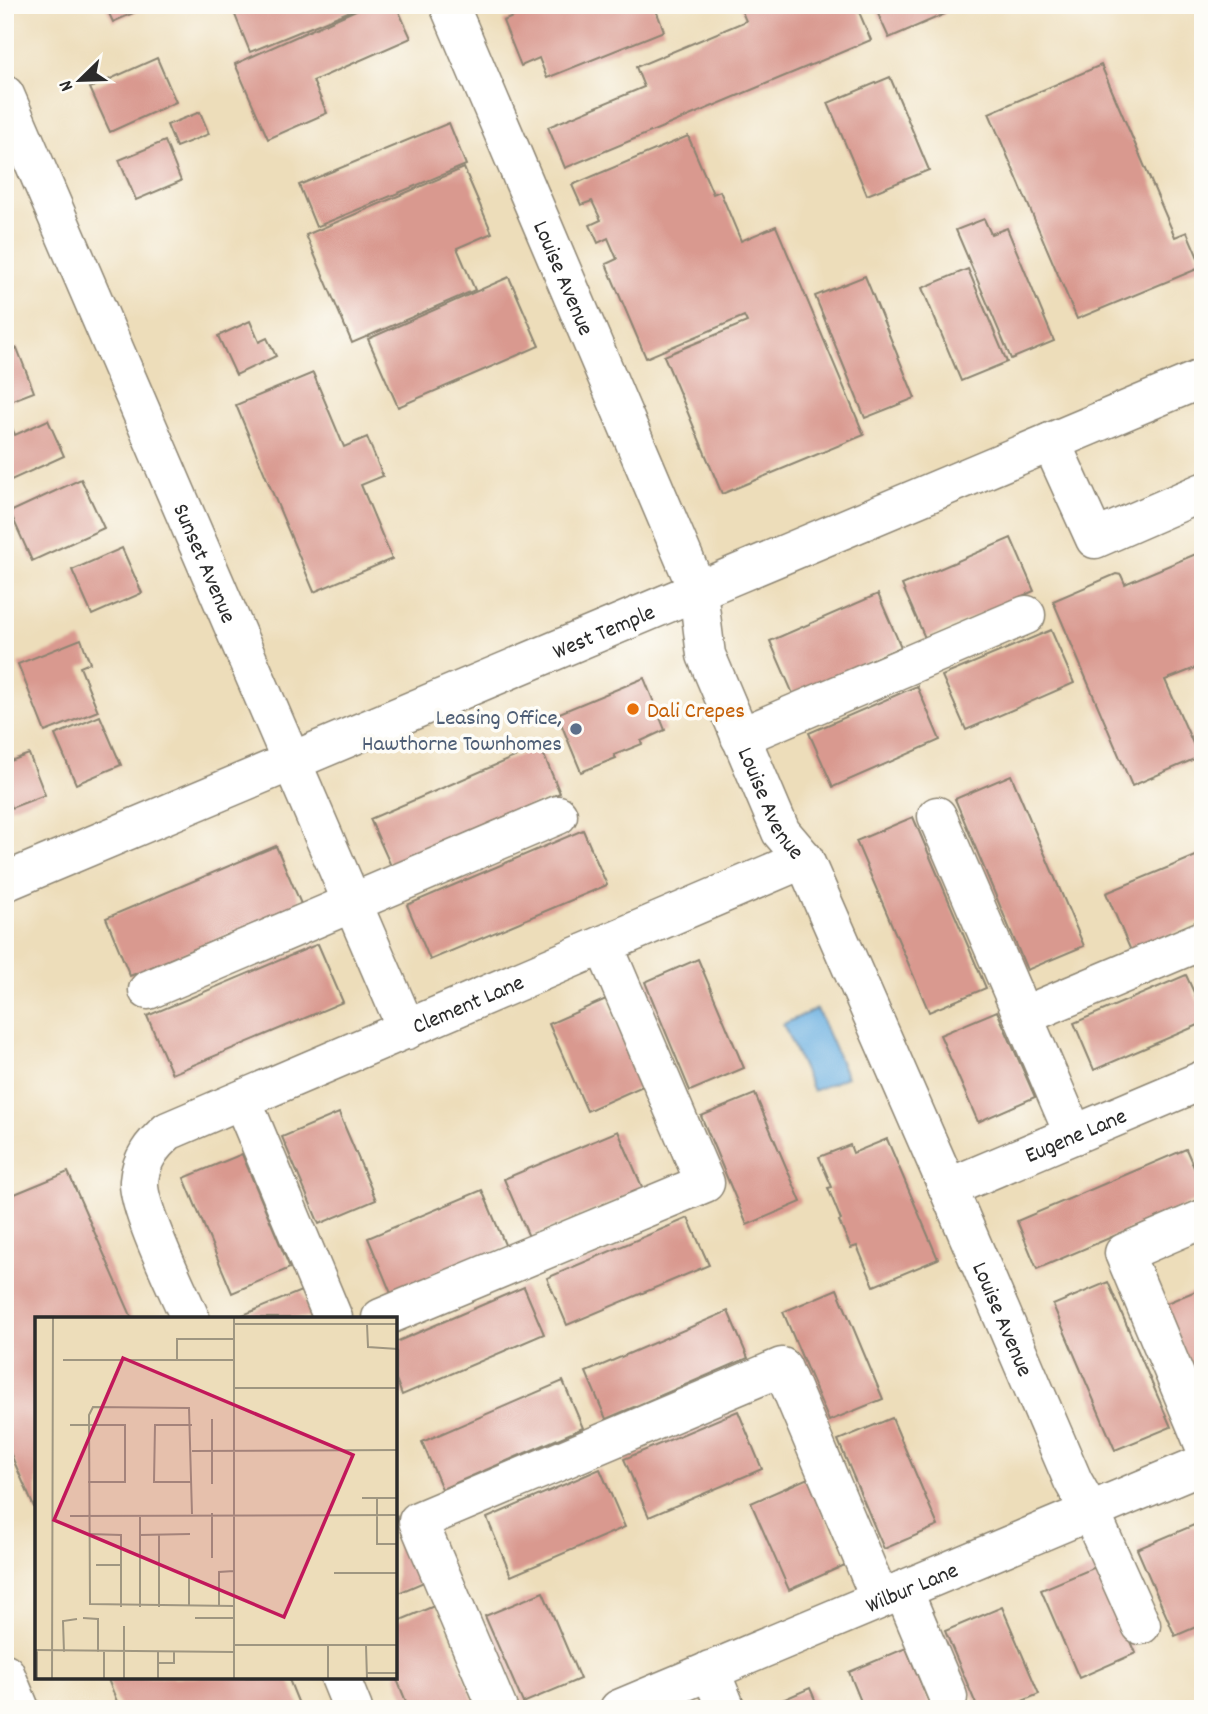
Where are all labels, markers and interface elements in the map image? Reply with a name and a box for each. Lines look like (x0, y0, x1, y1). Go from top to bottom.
north arrow (46, 46, 116, 116)
text: N (53, 76, 82, 95)
street label: Louise Avenue (523, 216, 601, 341)
street label: Sunset Avenue (163, 499, 243, 629)
street label: West Temple (548, 597, 661, 670)
place label: Dali Crepes (647, 696, 745, 729)
marker: Dali Crepes (625, 701, 641, 717)
place label: Leasing Office, Hawthorne Townhomes (362, 703, 562, 762)
marker: Leasing Office, Hawthorne Townhomes (568, 721, 584, 737)
street label: Louise Avenue (727, 743, 811, 868)
street label: Clement Lane (408, 968, 530, 1045)
street label: Eugene Lane (1020, 1101, 1132, 1174)
street label: Louise Avenue (961, 1257, 1040, 1382)
inset map (35, 1317, 397, 1679)
street label: Wilbur Lane (861, 1555, 964, 1624)

